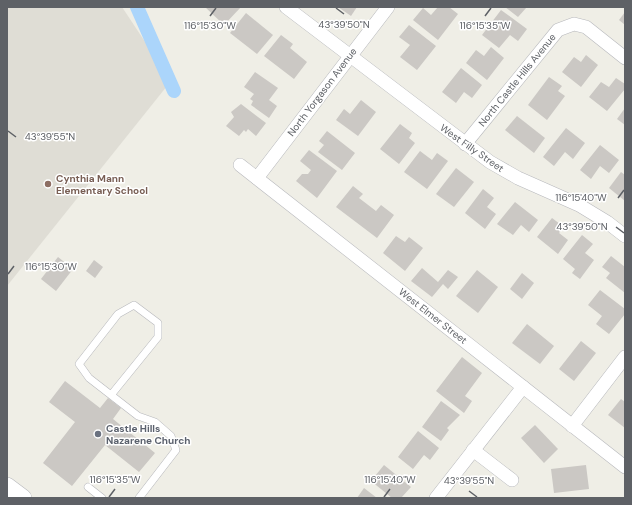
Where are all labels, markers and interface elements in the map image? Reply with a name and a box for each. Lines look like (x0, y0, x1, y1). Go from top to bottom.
text: 43°39'50"N (318, 18, 370, 31)
text: 116°15'30"W (184, 19, 236, 32)
text: 116°15'35"W (459, 19, 511, 32)
street label: North Castle Hills Avenue (475, 31, 559, 129)
street label: North Yorgason Avenue (284, 45, 360, 139)
street label: West Filly Street (438, 121, 507, 175)
text: 43°39'55"N (25, 130, 75, 143)
place label: Cynthia Mann Elementary School (56, 172, 148, 197)
marker: Cynthia Mann Elementary School (43, 179, 53, 189)
text: 116°15'40"W (555, 191, 607, 204)
text: 43°39'50"N (556, 220, 608, 233)
text: 116°15'30"W (25, 260, 77, 273)
street label: West Elmer Street (396, 285, 470, 347)
place label: Castle Hills Nazarene Church (106, 422, 190, 447)
marker: Castle Hills Nazarene Church (93, 429, 103, 439)
text: 116°15'35"W (89, 473, 141, 486)
text: 116°15'40"W (364, 473, 416, 486)
text: 43°39'55"N (444, 474, 494, 487)

